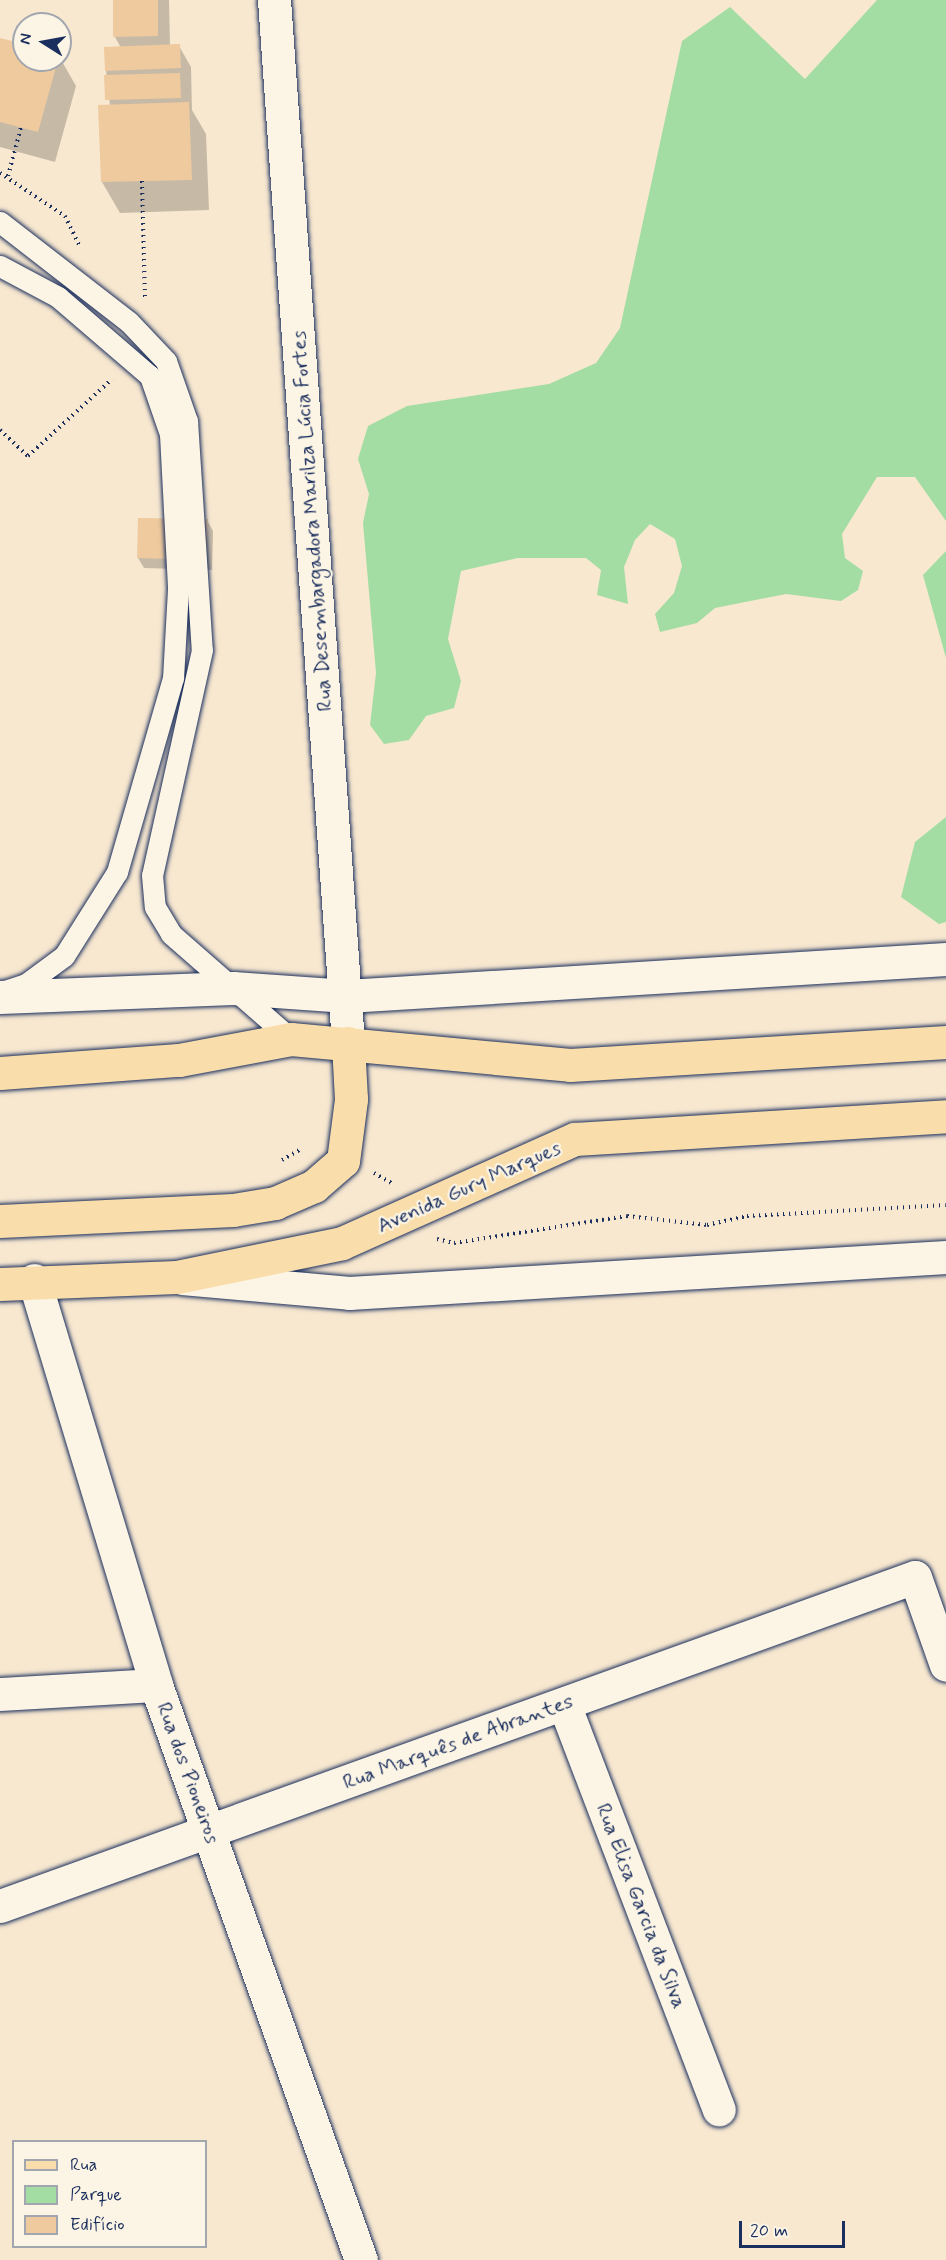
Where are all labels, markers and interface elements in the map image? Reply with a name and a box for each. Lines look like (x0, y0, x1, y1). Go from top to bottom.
north arrow (12, 12, 72, 72)
text: N (14, 32, 37, 46)
street label: Rua Desembargadora Marilza Lúcia Fortes (286, 328, 338, 714)
street label: Avenida Gury Marques (372, 1135, 566, 1239)
street label: Rua Marquês de Abrantes (343, 1690, 573, 1794)
street label: Rua dos Pioneiros (151, 1699, 225, 1847)
street label: Rua Elisa Garcia da Silva (590, 1800, 692, 2012)
legend (12, 2140, 207, 2248)
text: Rua (70, 2153, 97, 2177)
text: Parque (70, 2183, 122, 2207)
scale bar (742, 2209, 848, 2247)
text: Edifício (70, 2213, 125, 2237)
text: 20 m (750, 2219, 788, 2243)

